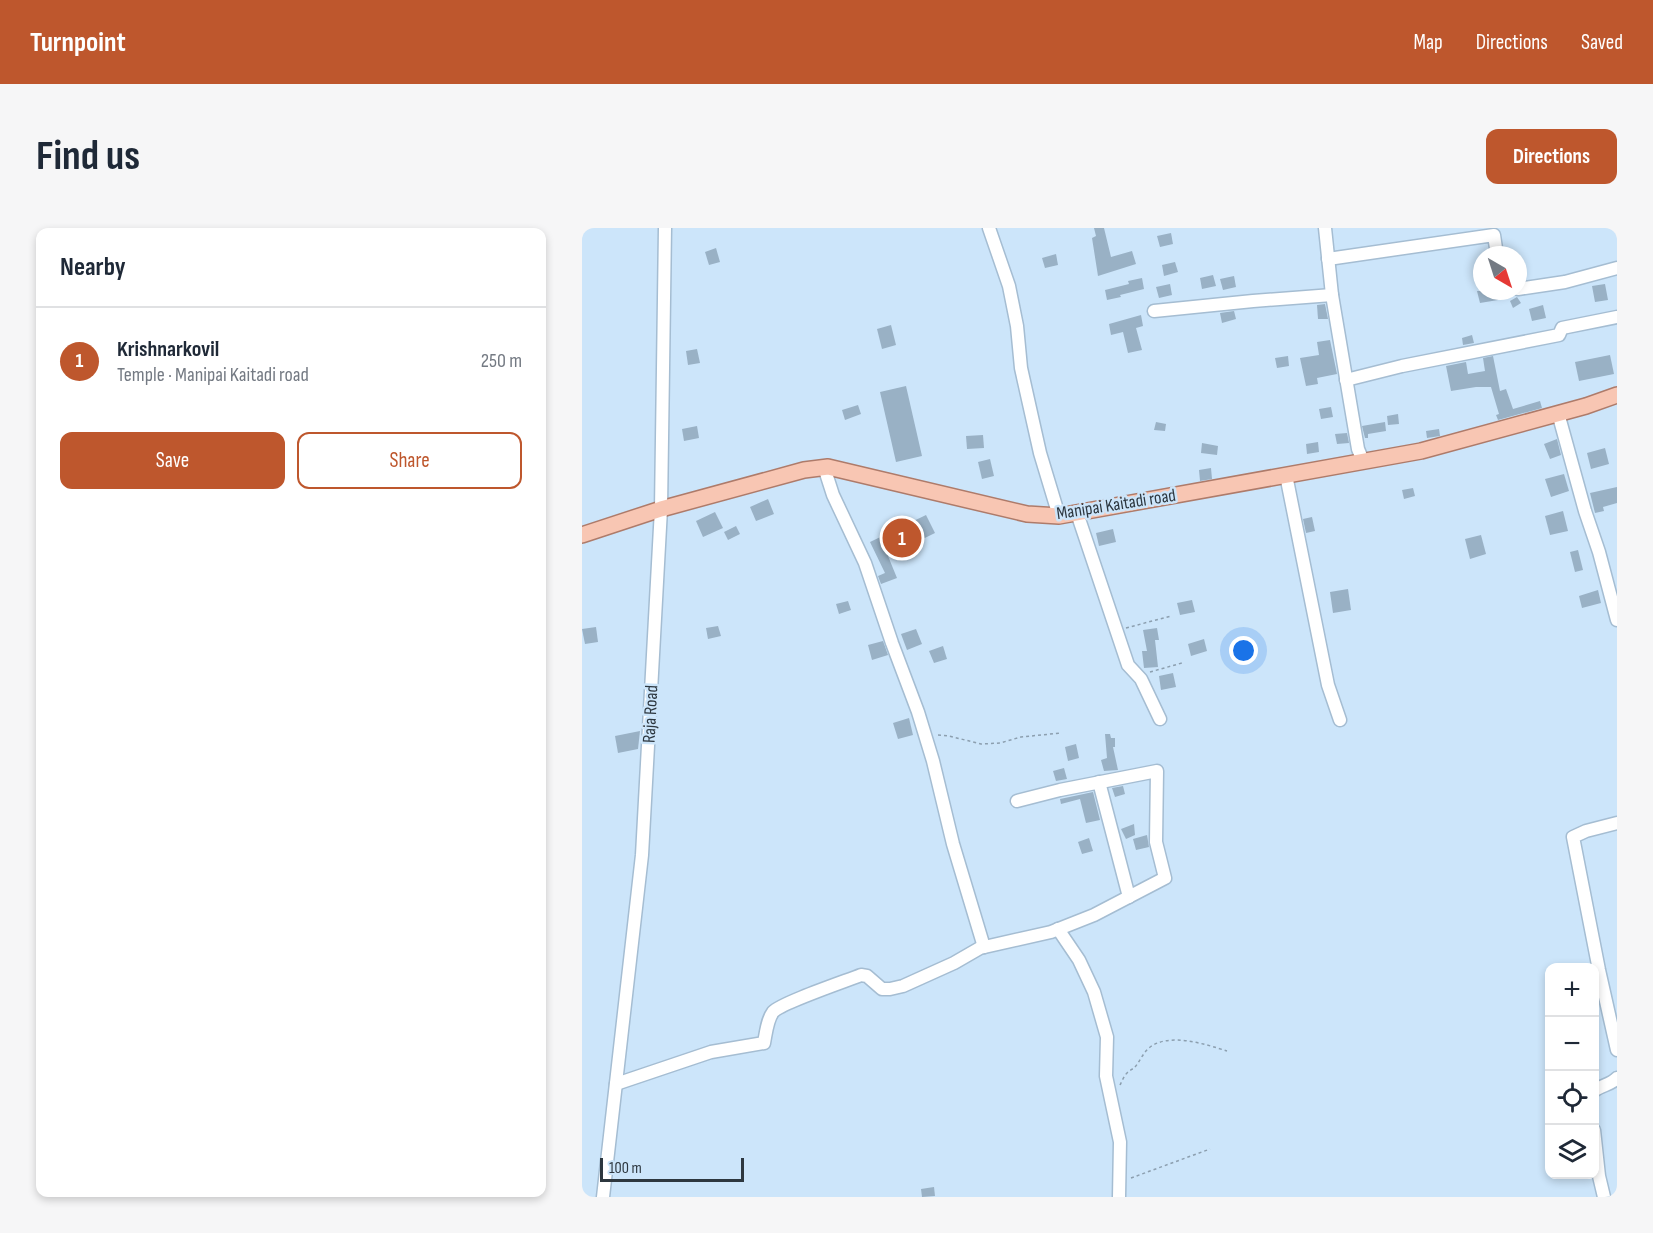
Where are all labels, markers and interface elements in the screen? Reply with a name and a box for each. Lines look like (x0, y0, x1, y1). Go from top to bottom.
text: Turnpoint (30, 26, 126, 59)
text: Map (1413, 30, 1443, 55)
text: Directions (1476, 30, 1548, 55)
text: Saved (1581, 30, 1623, 55)
button: Directions (1486, 129, 1617, 184)
text: Find us (36, 131, 140, 182)
north arrow (1473, 246, 1527, 300)
text: Nearby (60, 252, 126, 283)
text: Krishnarkovil (117, 336, 219, 363)
text: 1 (76, 349, 83, 373)
text: 250 m (481, 349, 522, 373)
text: Temple · Manipai Kaitadi road (117, 363, 309, 387)
button: Save (60, 432, 285, 489)
button: Share (297, 432, 522, 489)
street label: Manipai Kaitadi road (1055, 485, 1177, 524)
pin: 1 (882, 516, 922, 560)
your location (1229, 636, 1258, 665)
street label: Raja Road (638, 685, 663, 744)
map controls (1545, 963, 1599, 1179)
button: + (1545, 963, 1599, 1017)
button: − (1545, 1017, 1599, 1071)
button: locate (1545, 1071, 1599, 1125)
button: layers (1545, 1125, 1599, 1179)
scale bar (600, 1155, 744, 1182)
text: 100 m (609, 1159, 642, 1178)

